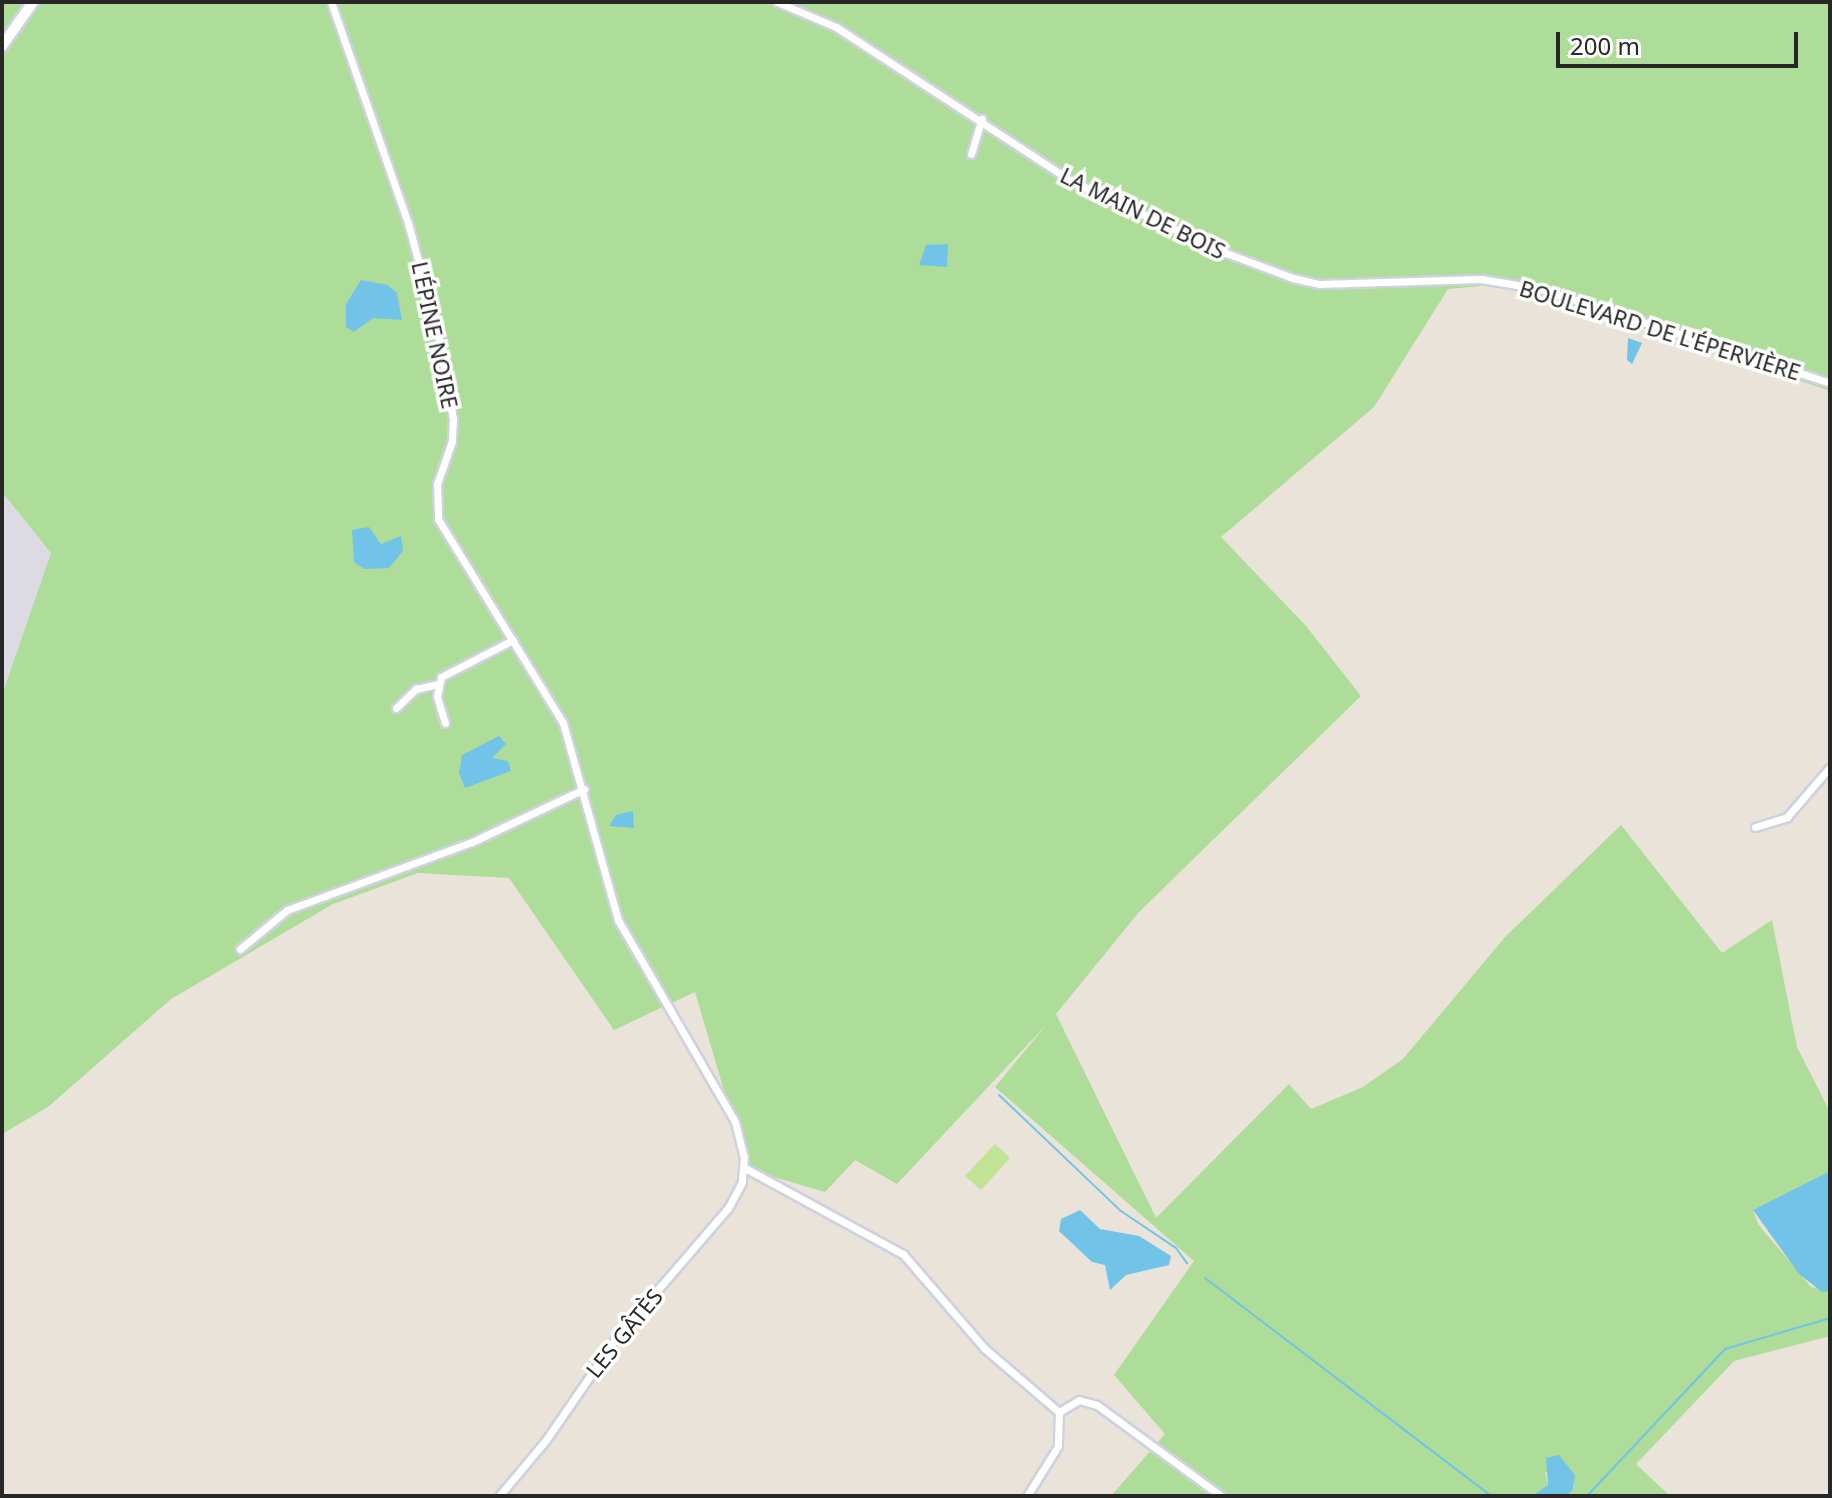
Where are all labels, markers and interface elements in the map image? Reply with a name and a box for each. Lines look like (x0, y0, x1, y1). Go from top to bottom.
scale bar (1560, 16, 1802, 66)
text: 200 m (1570, 29, 1640, 62)
street label: LA MAIN DE BOIS (1056, 162, 1230, 264)
street label: L'ÉPINE NOIRE (407, 259, 463, 411)
street label: BOULEVARD DE L'ÉPERVIÈRE (1516, 275, 1804, 385)
street label: LES GÂTÈS (580, 1283, 668, 1383)

